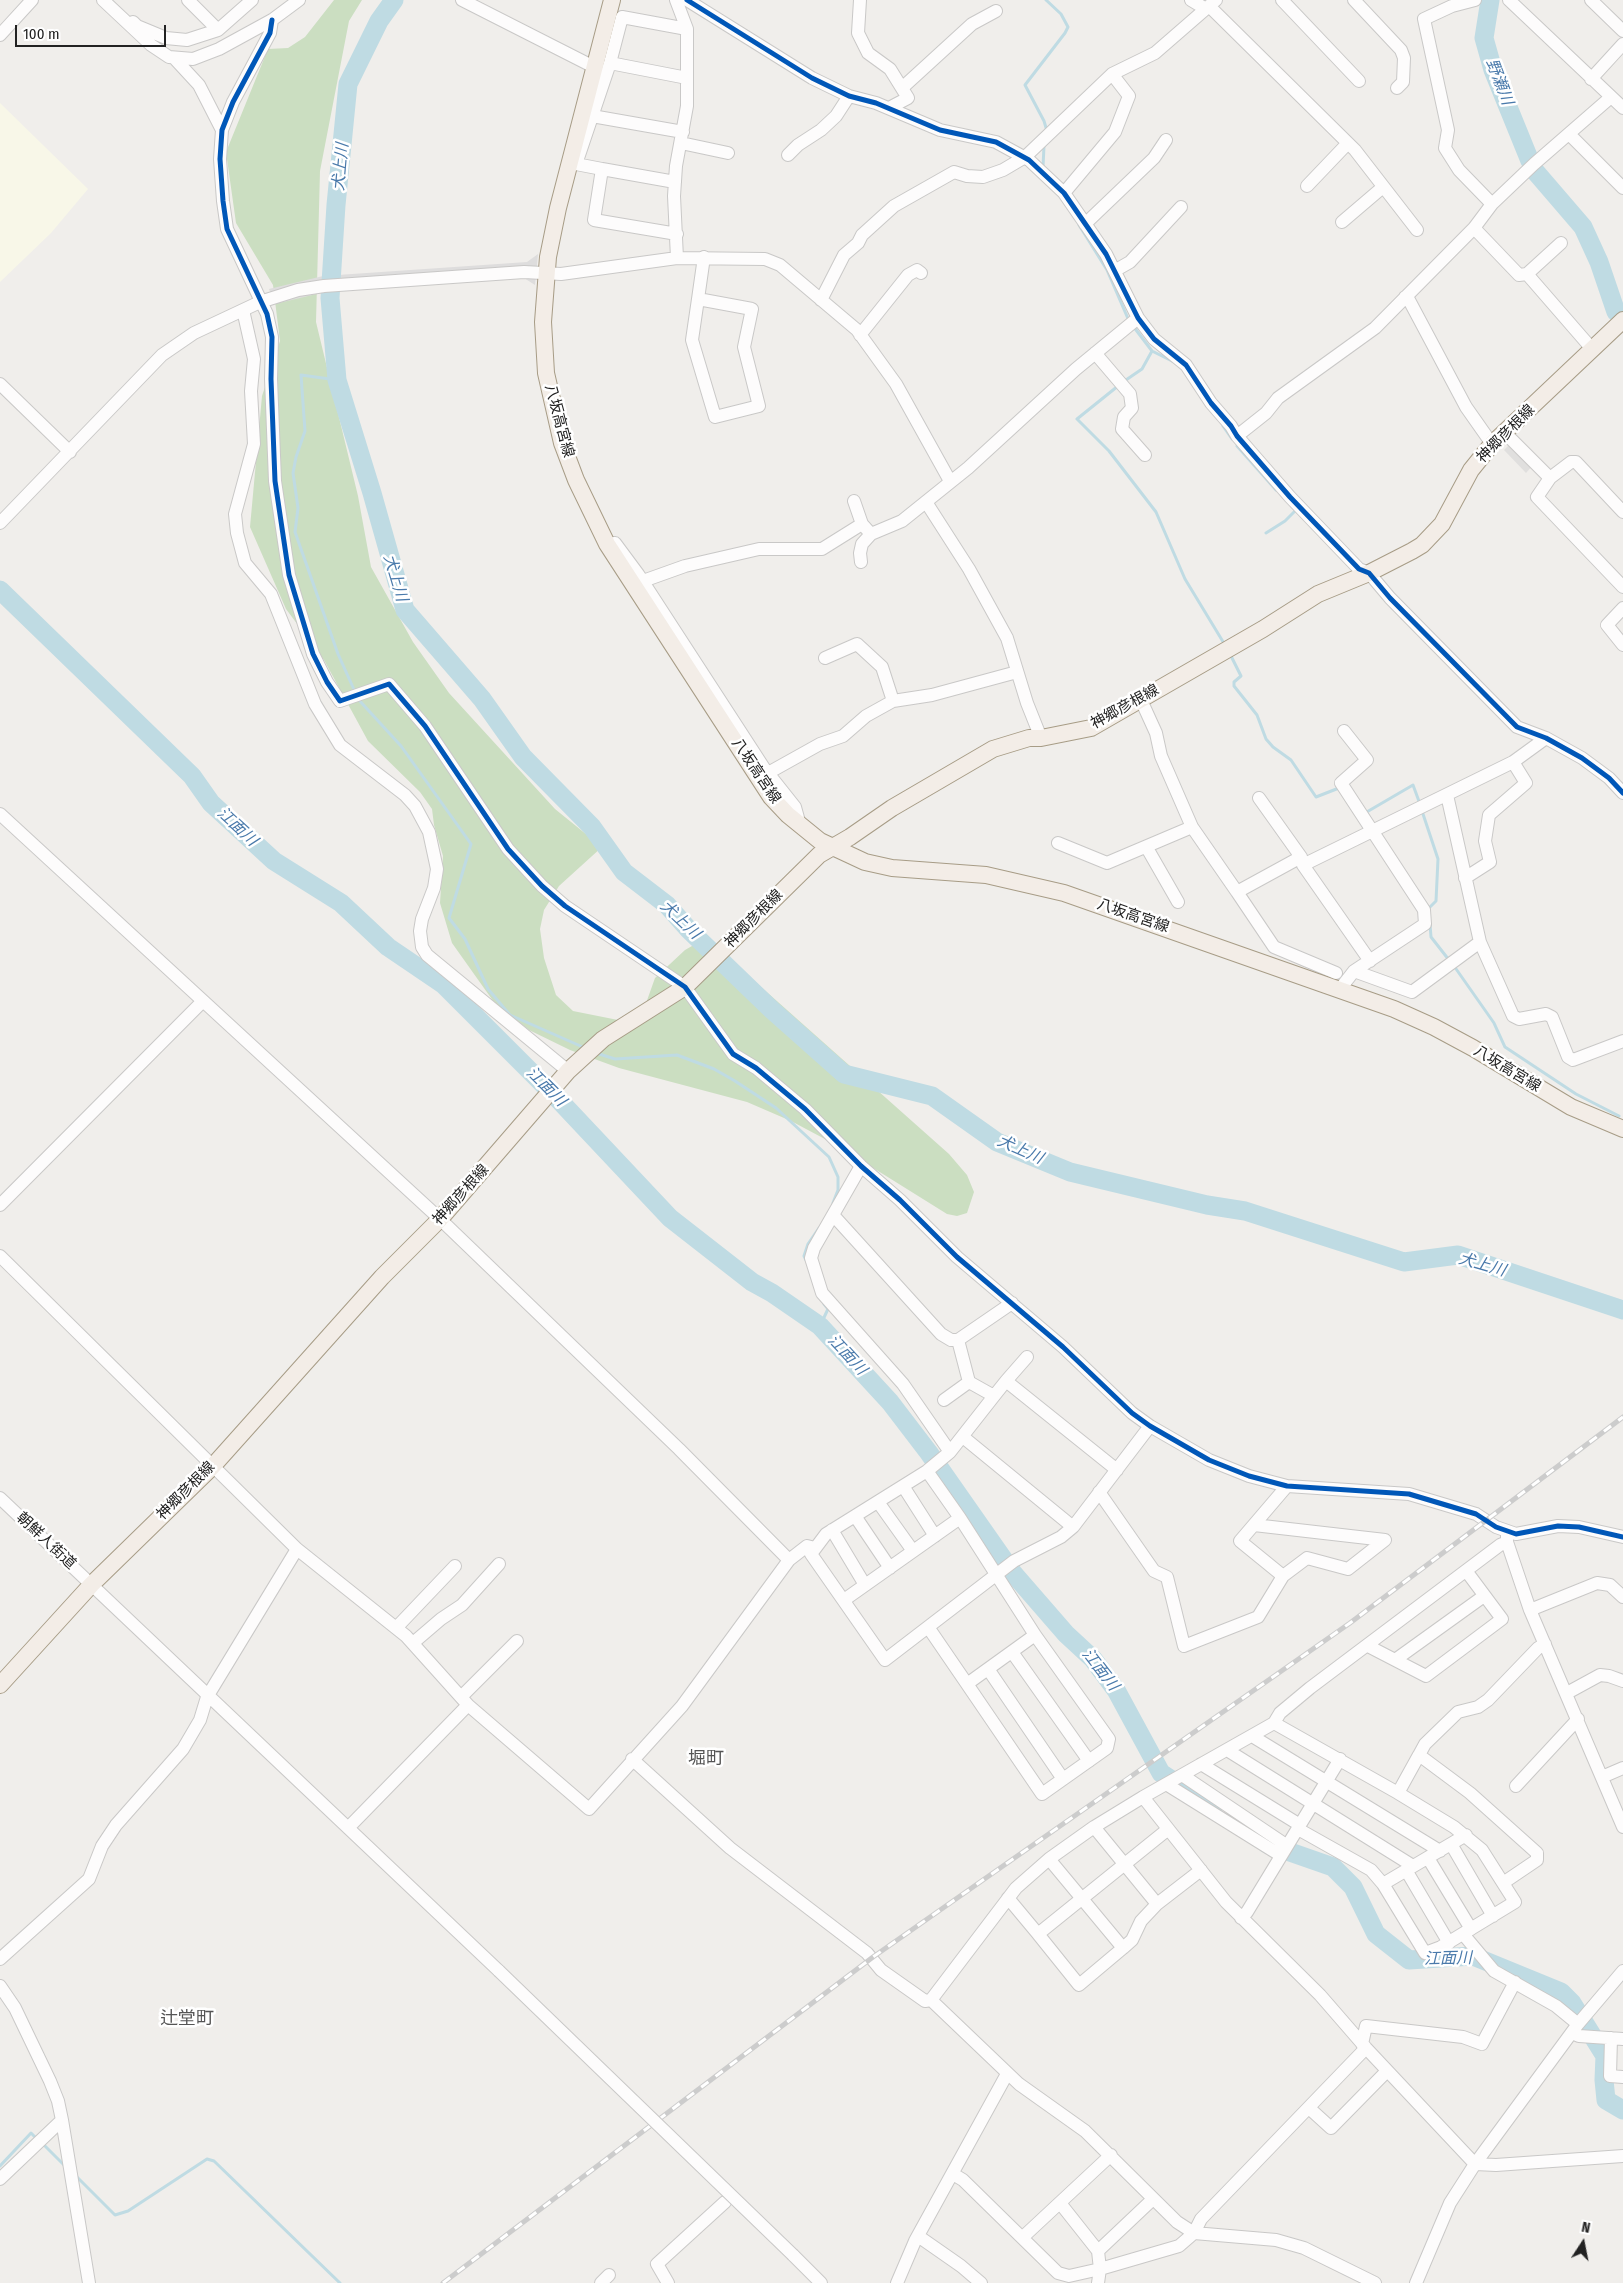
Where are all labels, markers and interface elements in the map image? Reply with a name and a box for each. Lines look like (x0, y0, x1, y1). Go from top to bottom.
scale bar (18, 15, 169, 47)
text: 100 m (23, 25, 60, 43)
water label: 野瀬川 (1481, 56, 1517, 108)
water label: 犬上川 (329, 142, 353, 192)
street label: 八坂高宮線 (541, 382, 577, 460)
street label: 神郷彦根線 (1473, 401, 1539, 467)
water label: 犬上川 (379, 552, 411, 604)
street label: 神郷彦根線 (1088, 681, 1162, 733)
street label: 八坂高宮線 (728, 735, 784, 807)
water label: 江面川 (213, 804, 261, 850)
street label: 神郷彦根線 (721, 886, 787, 952)
street label: 八坂高宮線 (1095, 895, 1171, 937)
water label: 犬上川 (656, 897, 704, 943)
street label: 八坂高宮線 (1470, 1042, 1544, 1096)
water label: 江面川 (522, 1063, 570, 1111)
water label: 犬上川 (994, 1131, 1046, 1169)
street label: 神郷彦根線 (429, 1161, 493, 1229)
water label: 犬上川 (1456, 1249, 1508, 1281)
water label: 江面川 (824, 1331, 870, 1379)
street label: 神郷彦根線 (153, 1458, 219, 1524)
street label: 朝鮮人街道 (12, 1509, 80, 1573)
water label: 江面川 (1078, 1645, 1122, 1695)
district label: 堀町 (688, 1748, 724, 1770)
water label: 江面川 (1424, 1949, 1472, 1969)
district label: 辻堂町 (160, 2008, 214, 2030)
north arrow (1558, 2218, 1608, 2268)
text: N (1580, 2219, 1592, 2237)

